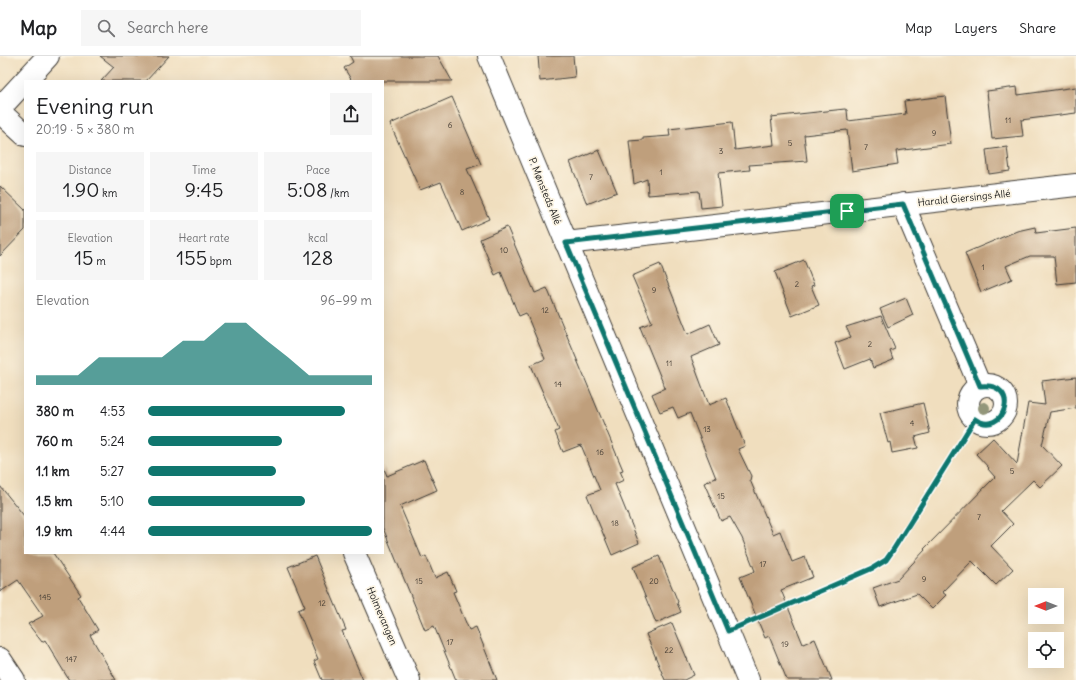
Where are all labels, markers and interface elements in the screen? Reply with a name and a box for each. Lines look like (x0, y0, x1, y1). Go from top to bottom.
search box (81, 10, 361, 46)
text: Map (20, 16, 57, 40)
icon: search (95, 17, 117, 39)
text: Search here (127, 18, 208, 37)
text: Map (905, 19, 932, 37)
text: Layers (954, 19, 997, 37)
text: Share (1019, 19, 1056, 37)
text: Evening run (36, 92, 154, 120)
button: share (330, 93, 372, 135)
house number: 11 (1005, 115, 1011, 125)
house number: 6 (448, 120, 453, 130)
text: 20:19 · 5 × 380 m (36, 121, 134, 138)
house number: 9 (932, 128, 937, 138)
house number: 5 (788, 138, 793, 148)
house number: 7 (864, 142, 868, 152)
house number: 3 (719, 146, 724, 156)
street label: P. Mønsteds Allé (526, 156, 564, 226)
text: Distance (69, 163, 111, 177)
text: Time (192, 163, 216, 177)
text: Pace (306, 163, 330, 177)
house number: 1 (659, 167, 663, 177)
house number: 7 (589, 172, 593, 182)
text: 1.90 (63, 177, 99, 202)
text: 9:45 (184, 177, 224, 202)
text: 5:08 (287, 177, 327, 202)
text: km (99, 186, 117, 200)
text: /km (327, 186, 349, 200)
house number: 8 (460, 187, 465, 197)
street label: Harald Giersings Allé (917, 187, 1011, 209)
pin (830, 194, 864, 228)
icon: arrive (836, 200, 858, 222)
text: Elevation (67, 231, 113, 245)
text: Heart rate (178, 231, 230, 245)
text: kcal (308, 231, 328, 245)
text: 15 (74, 245, 94, 270)
text: 155 (176, 245, 207, 270)
text: 128 (303, 245, 333, 270)
house number: 10 (500, 245, 508, 255)
text: m (94, 254, 106, 268)
text: bpm (207, 254, 232, 268)
house number: 1 (981, 262, 985, 272)
house number: 2 (795, 279, 800, 289)
house number: 9 (652, 285, 657, 295)
text: Elevation (36, 292, 89, 309)
text: 96–99 m (320, 292, 372, 309)
house number: 12 (541, 305, 549, 315)
house number: 2 (868, 339, 873, 349)
house number: 11 (666, 358, 672, 368)
house number: 14 (554, 379, 562, 389)
text: 380 m (36, 403, 74, 420)
text: 4:53 (100, 403, 125, 420)
house number: 4 (910, 418, 915, 428)
house number: 13 (703, 424, 711, 434)
text: 760 m (36, 433, 73, 450)
text: 5:24 (100, 433, 125, 450)
house number: 16 (596, 447, 604, 457)
text: 1.1 km (36, 463, 70, 480)
text: 5:27 (100, 463, 124, 480)
house number: 5 (1010, 466, 1015, 476)
house number: 15 (717, 491, 725, 501)
text: 1.5 km (36, 493, 72, 510)
text: 5:10 (100, 493, 124, 510)
house number: 7 (977, 512, 981, 522)
house number: 18 (611, 518, 619, 528)
text: 1.9 km (36, 523, 72, 540)
text: 4:44 (100, 523, 125, 540)
house number: 17 (759, 559, 767, 569)
house number: 9 (922, 574, 927, 584)
house number: 15 (415, 576, 423, 586)
house number: 20 (649, 576, 659, 586)
street label: Holmevangen (364, 585, 400, 647)
north arrow (1028, 588, 1064, 624)
map controls (1028, 588, 1064, 668)
house number: 145 (39, 592, 52, 602)
house number: 12 (318, 598, 326, 608)
button: locate (1028, 632, 1064, 668)
house number: 17 (446, 637, 454, 647)
house number: 19 (781, 639, 789, 649)
house number: 22 (665, 645, 674, 655)
house number: 147 (65, 654, 77, 664)

